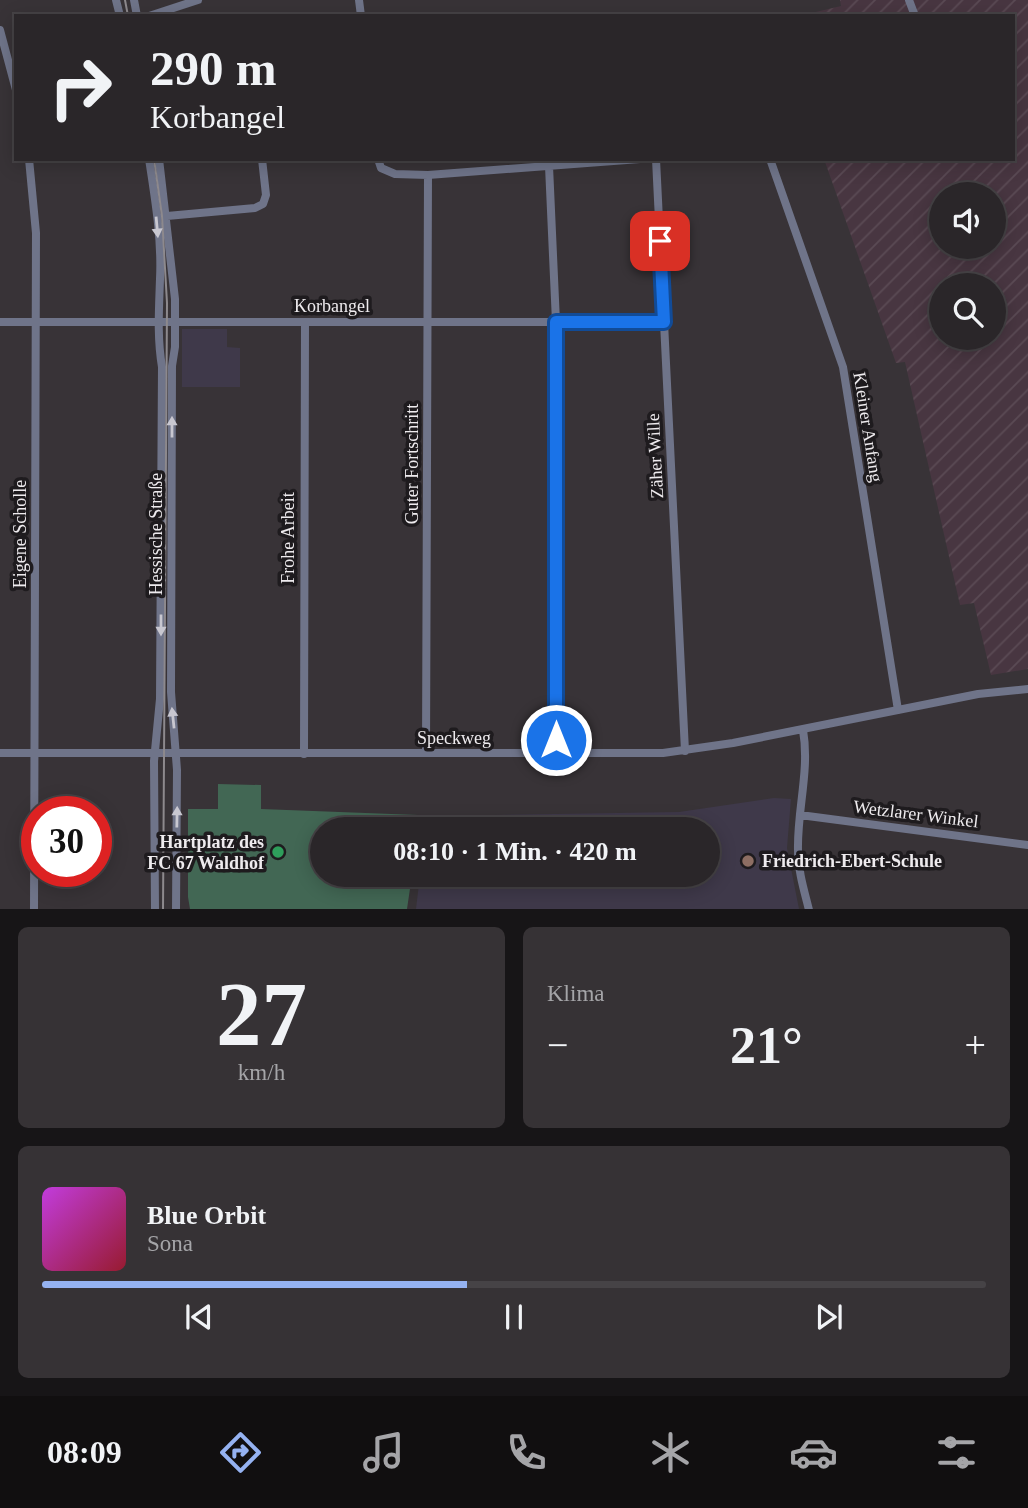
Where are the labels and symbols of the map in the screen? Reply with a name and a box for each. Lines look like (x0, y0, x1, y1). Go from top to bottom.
pin (630, 211, 690, 271)
one-way arrow (152, 216, 163, 238)
street label: Korbangel (294, 296, 370, 316)
street label: Kleiner Anfang (849, 370, 887, 484)
street label: Guter Fortschritt (402, 404, 422, 524)
street label: Zäher Wille (643, 413, 667, 499)
one-way arrow (166, 416, 178, 438)
street label: Hessische Straße (146, 473, 166, 595)
street label: Eigene Scholle (10, 480, 30, 588)
street label: Frohe Arbeit (278, 492, 298, 584)
one-way arrow (155, 615, 167, 637)
position arrow (519, 703, 593, 777)
one-way arrow (167, 706, 178, 728)
street label: Speckweg (417, 728, 491, 748)
speed limit sign: 30 (21, 796, 112, 887)
street label: Wetzlarer Winkel (852, 796, 980, 832)
one-way arrow (171, 806, 183, 828)
place label: Hartplatz des FC 67 Waldhof (147, 832, 265, 873)
marker: Hartplatz des FC 67 Waldhof (270, 844, 286, 860)
place label: Friedrich-Ebert-Schule (762, 851, 942, 871)
marker: Friedrich-Ebert-Schule (740, 853, 756, 869)

